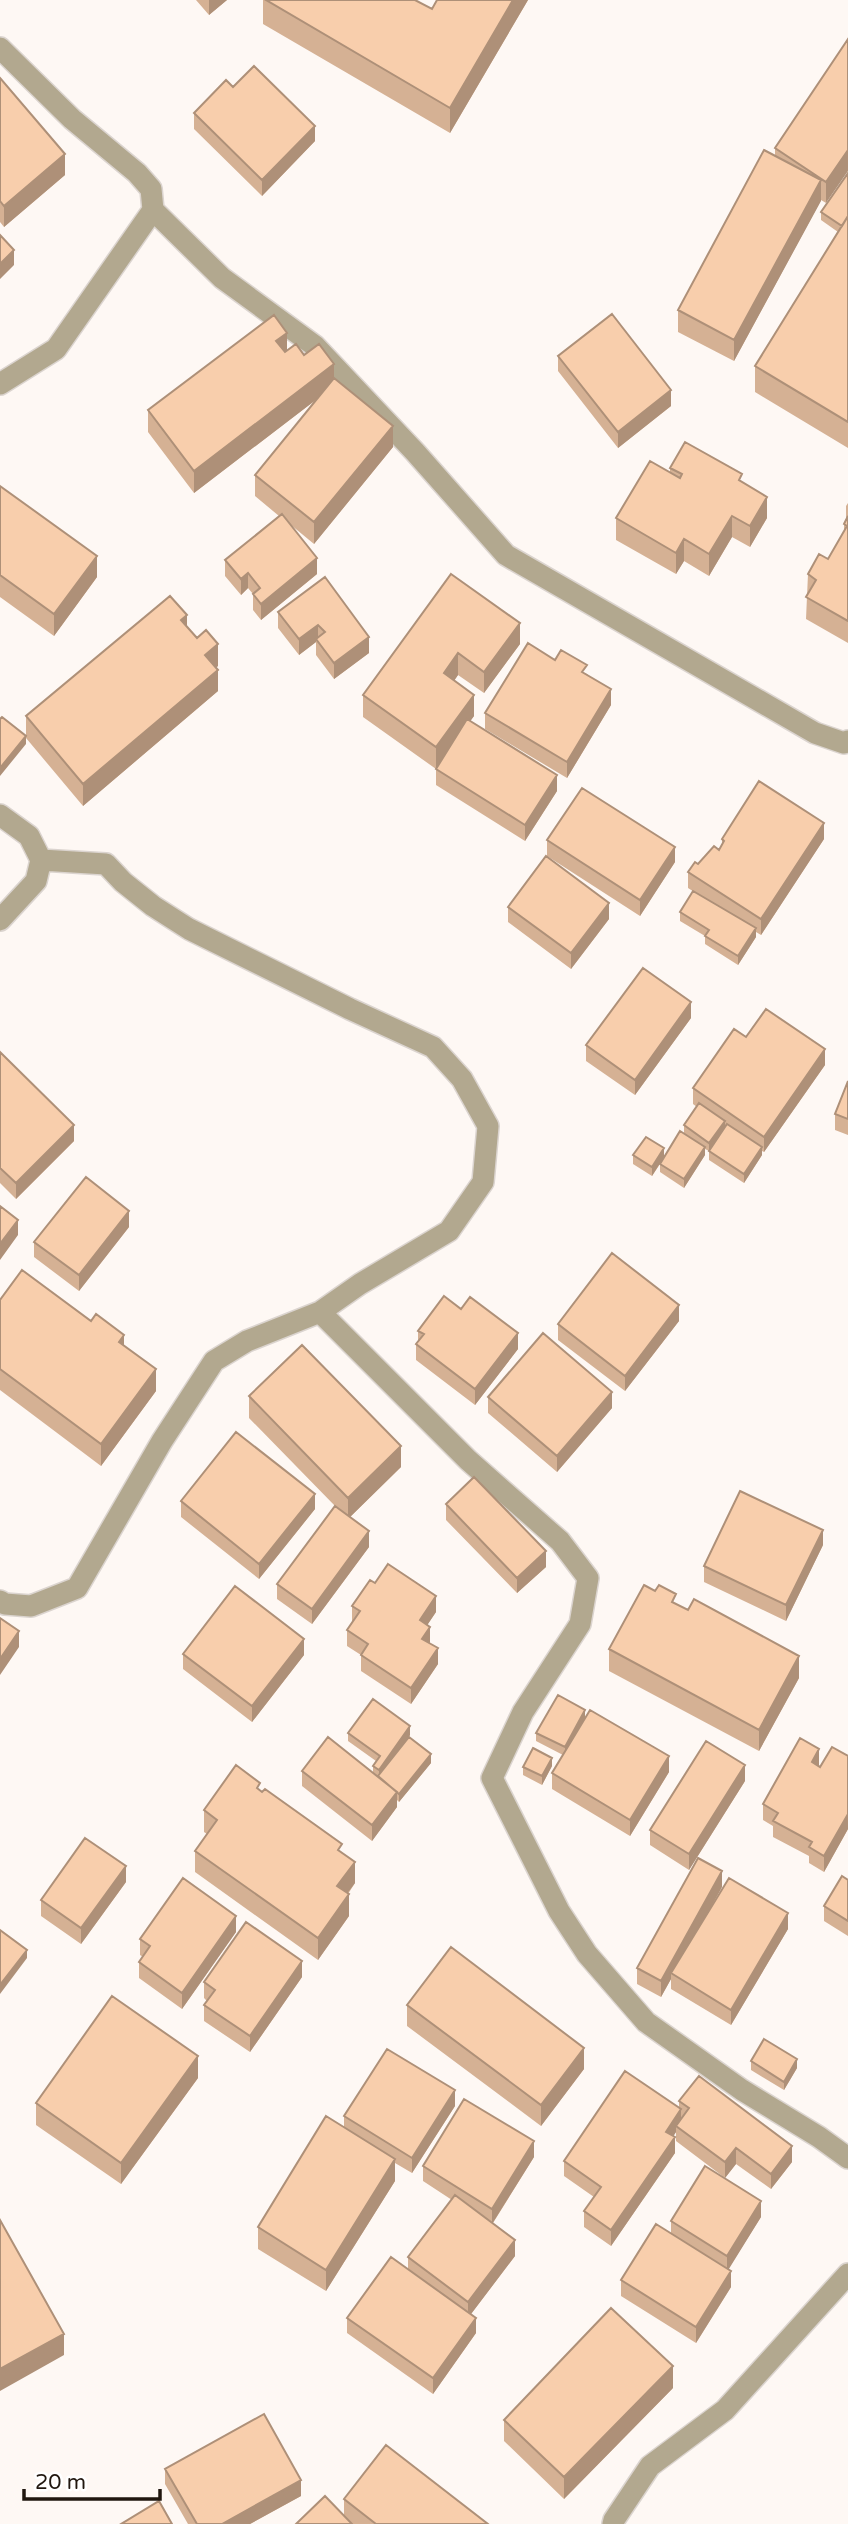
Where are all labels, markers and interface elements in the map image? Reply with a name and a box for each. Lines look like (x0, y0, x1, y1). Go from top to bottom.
scale bar (24, 2458, 161, 2502)
text: 20 m (35, 2470, 86, 2495)

